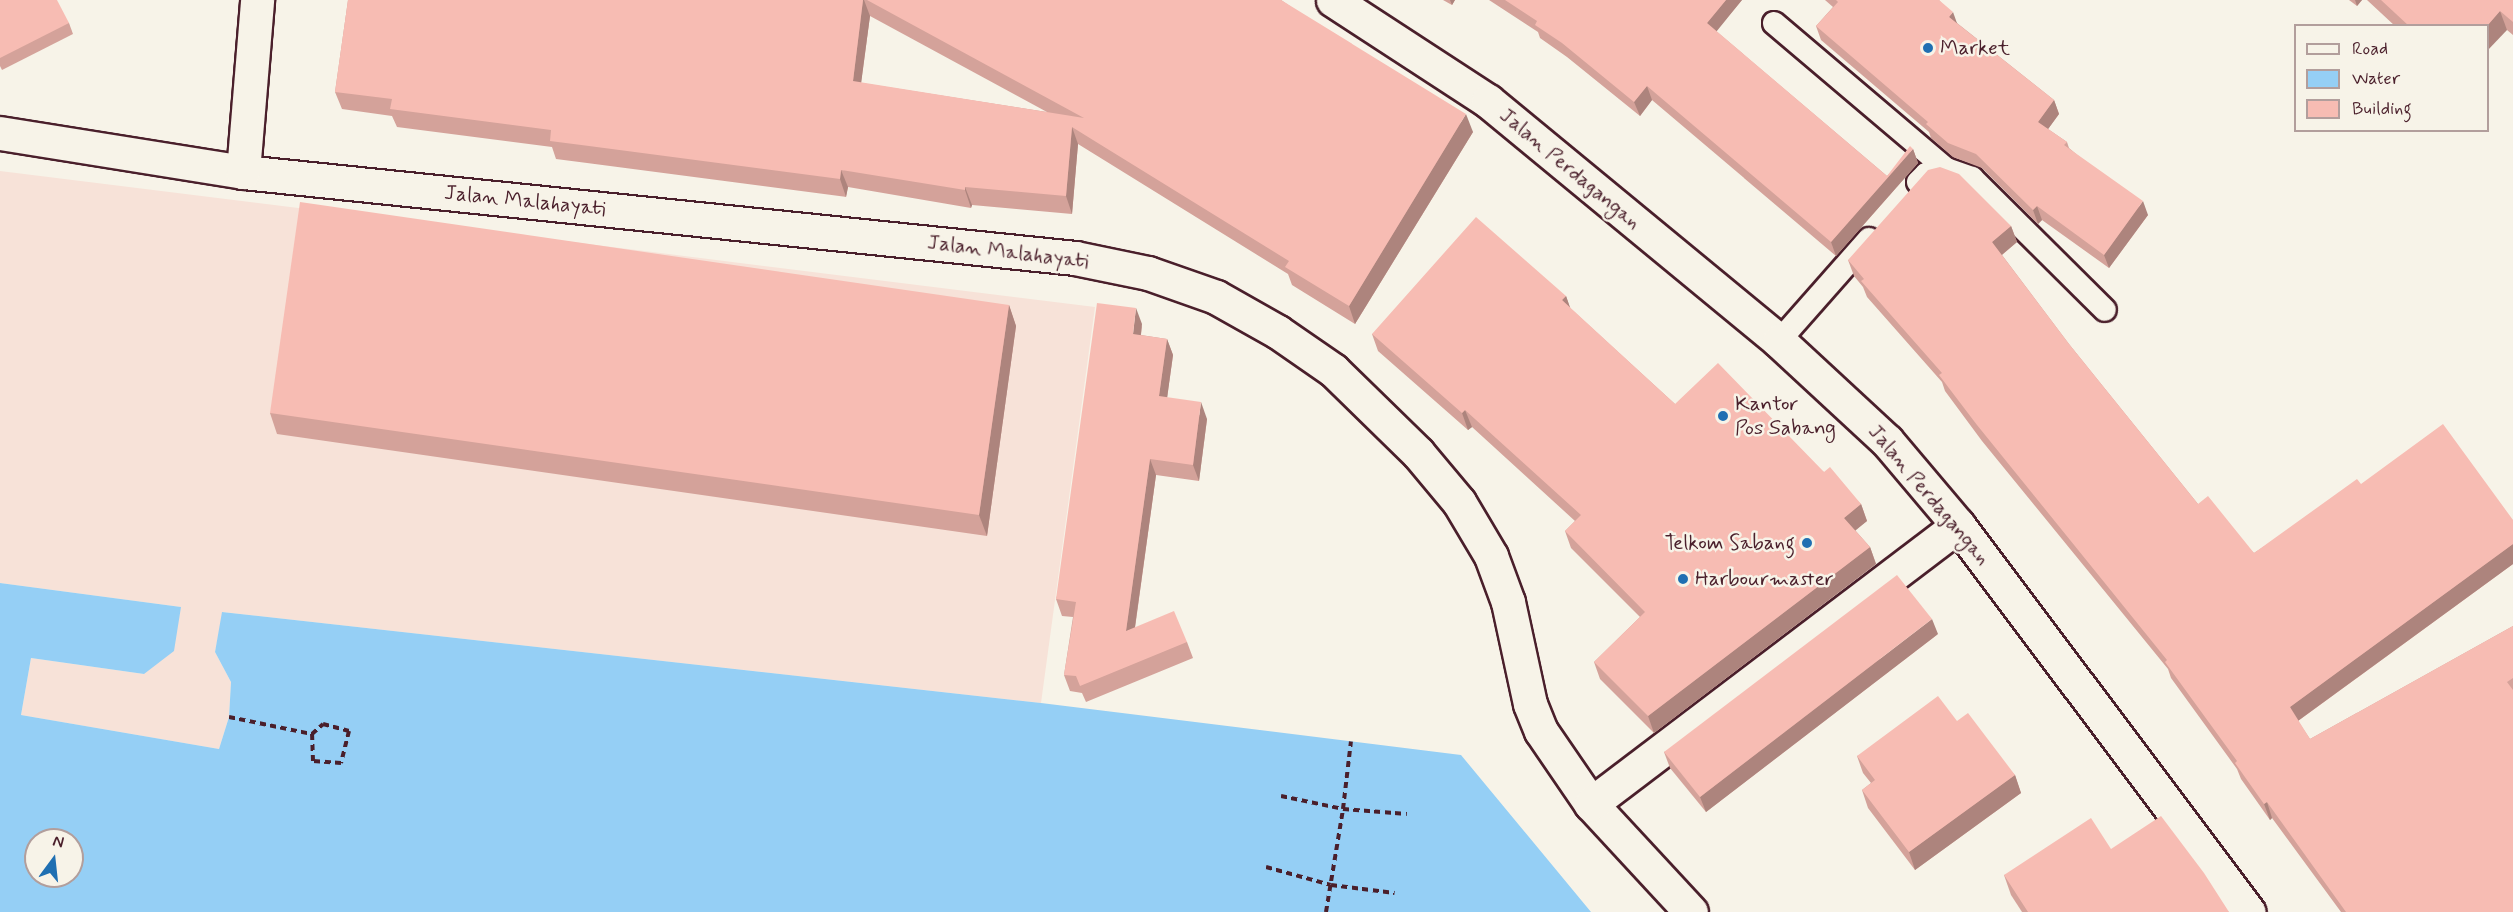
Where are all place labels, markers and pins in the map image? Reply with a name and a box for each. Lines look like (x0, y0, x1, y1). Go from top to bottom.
place label: Market (1940, 35, 2010, 61)
marker: Market (1921, 41, 1935, 55)
place label: Kantor Pos Sabang (1735, 391, 1840, 441)
marker: Kantor Pos Sabang (1716, 409, 1730, 423)
place label: Telkom Sabang (1660, 530, 1795, 556)
marker: Telkom Sabang (1800, 536, 1814, 550)
place label: Harbourmaster (1695, 566, 1834, 592)
marker: Harbourmaster (1676, 572, 1690, 586)

